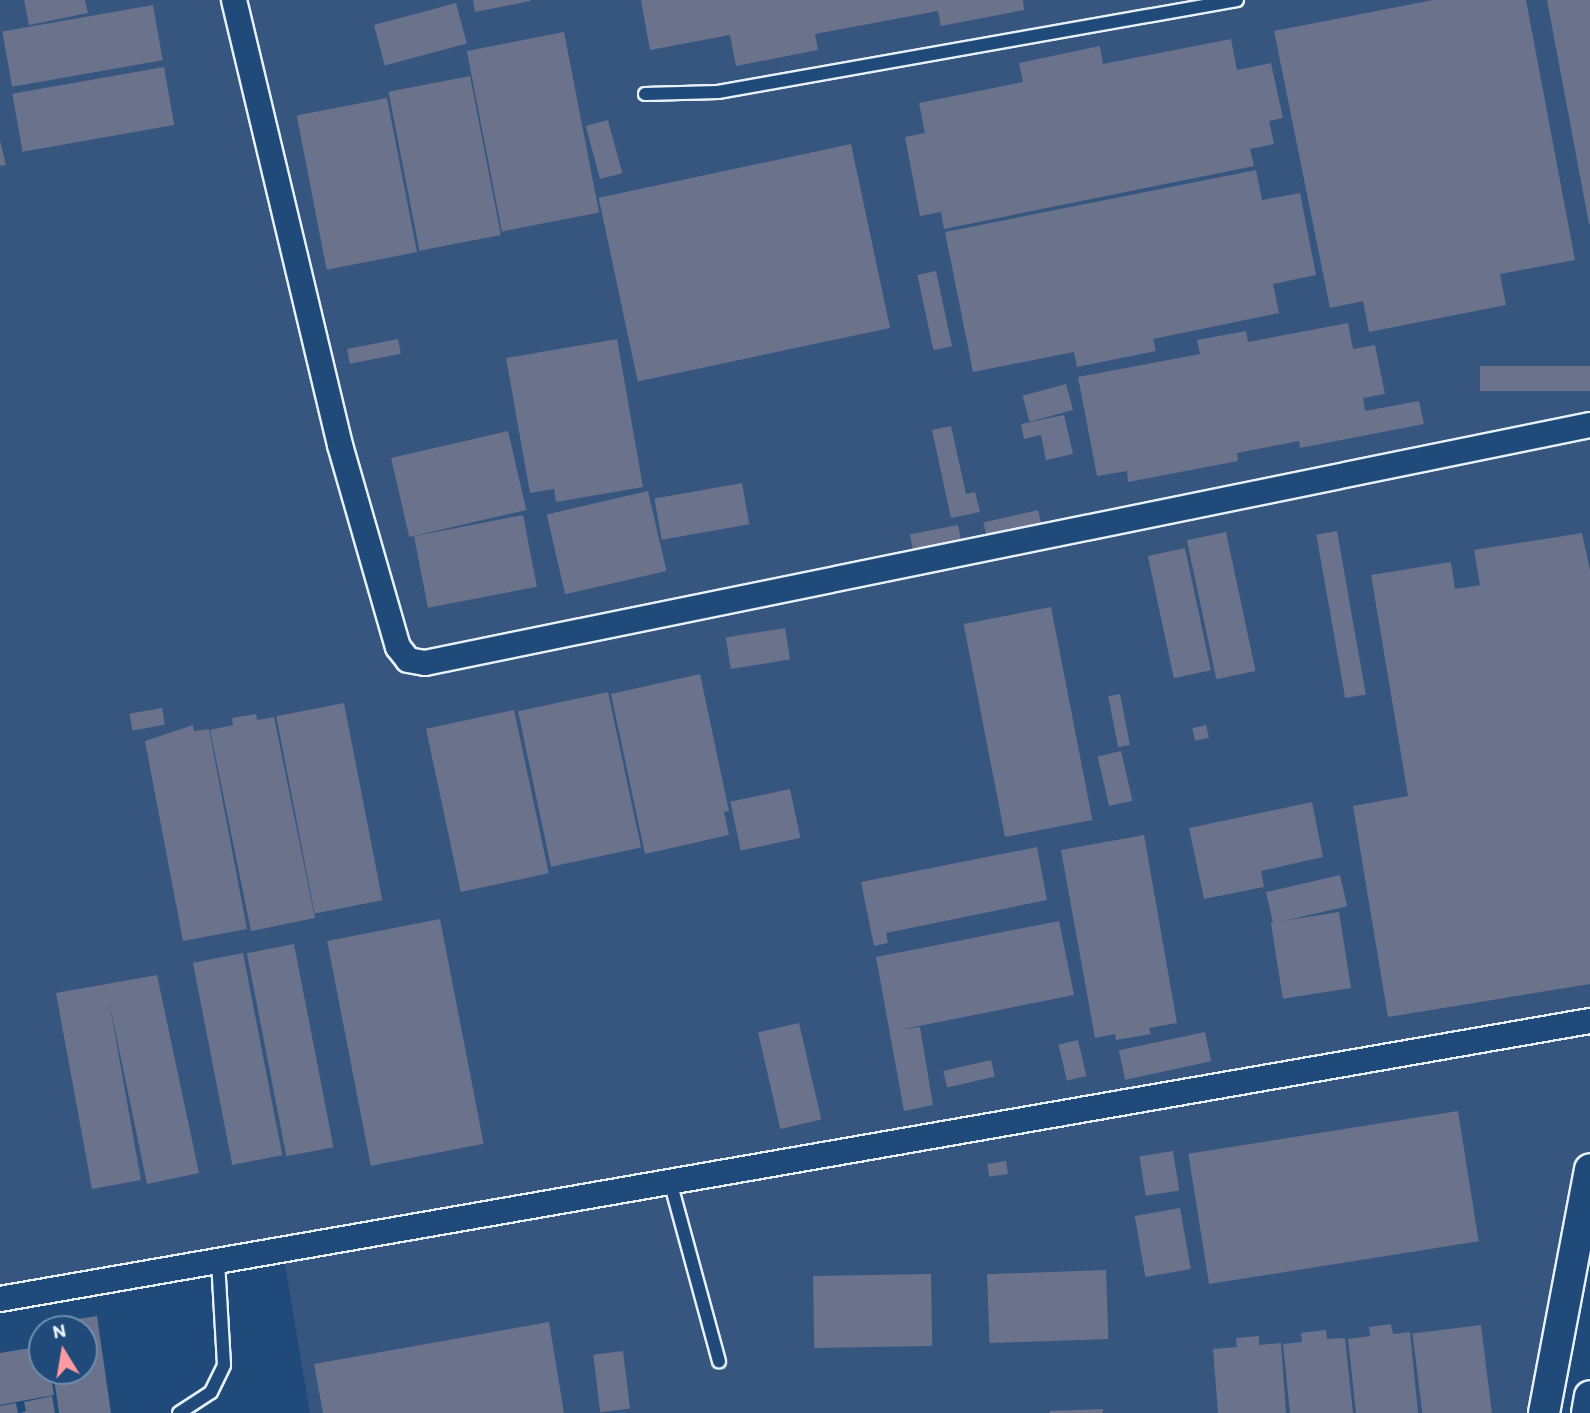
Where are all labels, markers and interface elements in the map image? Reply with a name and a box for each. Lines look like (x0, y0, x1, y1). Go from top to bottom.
north arrow (28, 1315, 98, 1385)
text: N (51, 1318, 68, 1343)

